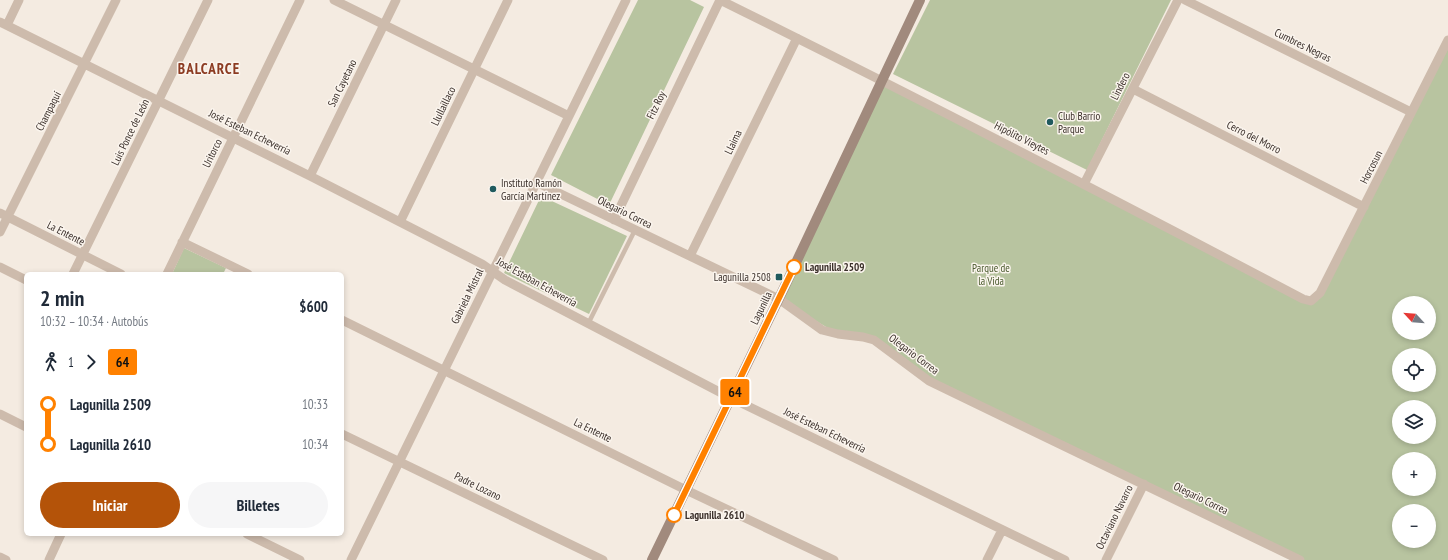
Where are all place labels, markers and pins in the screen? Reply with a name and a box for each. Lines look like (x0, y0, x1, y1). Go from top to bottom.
place label: Club Barrio Parque (1058, 109, 1100, 136)
marker: Club Barrio Parque (1045, 117, 1055, 127)
place label: Instituto Ramón García Martínez (501, 176, 562, 203)
marker: Instituto Ramón García Martínez (488, 184, 498, 194)
marker: Lagunilla 2509 (786, 259, 802, 275)
place label: Lagunilla 2509 (805, 260, 865, 274)
place label: Lagunilla 2508 (714, 270, 771, 284)
marker: Lagunilla 2508 (774, 272, 784, 282)
marker: Lagunilla 2610 (666, 507, 682, 523)
place label: Lagunilla 2610 (685, 508, 745, 522)

